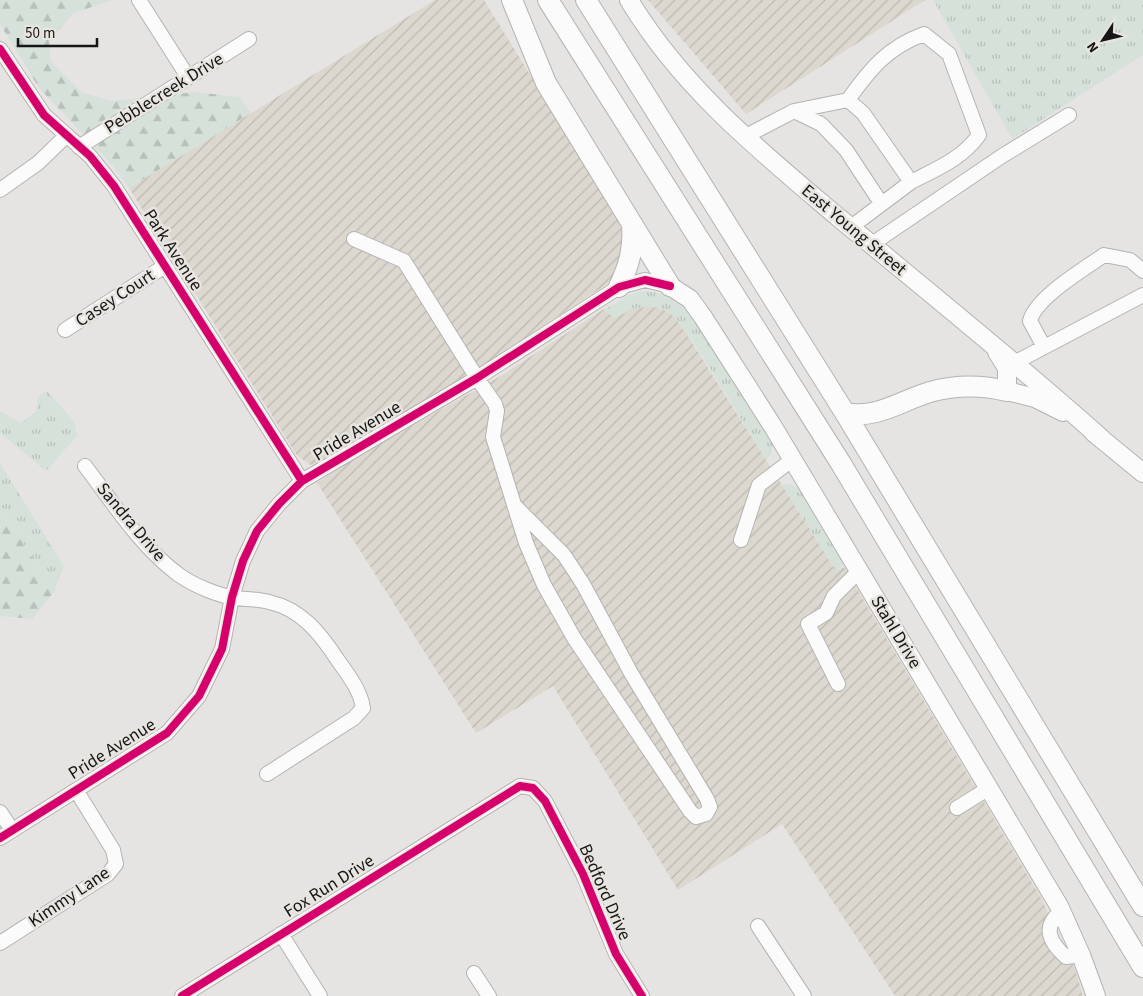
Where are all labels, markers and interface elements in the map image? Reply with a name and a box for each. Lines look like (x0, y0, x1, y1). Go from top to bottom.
scale bar (18, 15, 96, 47)
north arrow (1078, 15, 1128, 65)
text: 50 m (25, 23, 55, 44)
text: N (1082, 37, 1104, 56)
street label: Pebblecreek Drive (100, 46, 228, 140)
street label: East Young Street (796, 179, 912, 281)
street label: Park Avenue (137, 204, 209, 296)
street label: Casey Court (70, 263, 160, 333)
street label: Pride Avenue (308, 395, 406, 467)
street label: Sandra Drive (91, 477, 171, 567)
street label: Stahl Drive (864, 591, 928, 673)
street label: Pride Avenue (63, 712, 161, 786)
street label: Bedford Drive (573, 840, 637, 944)
street label: Fox Run Drive (279, 848, 379, 924)
street label: Kimmy Lane (23, 861, 115, 933)

